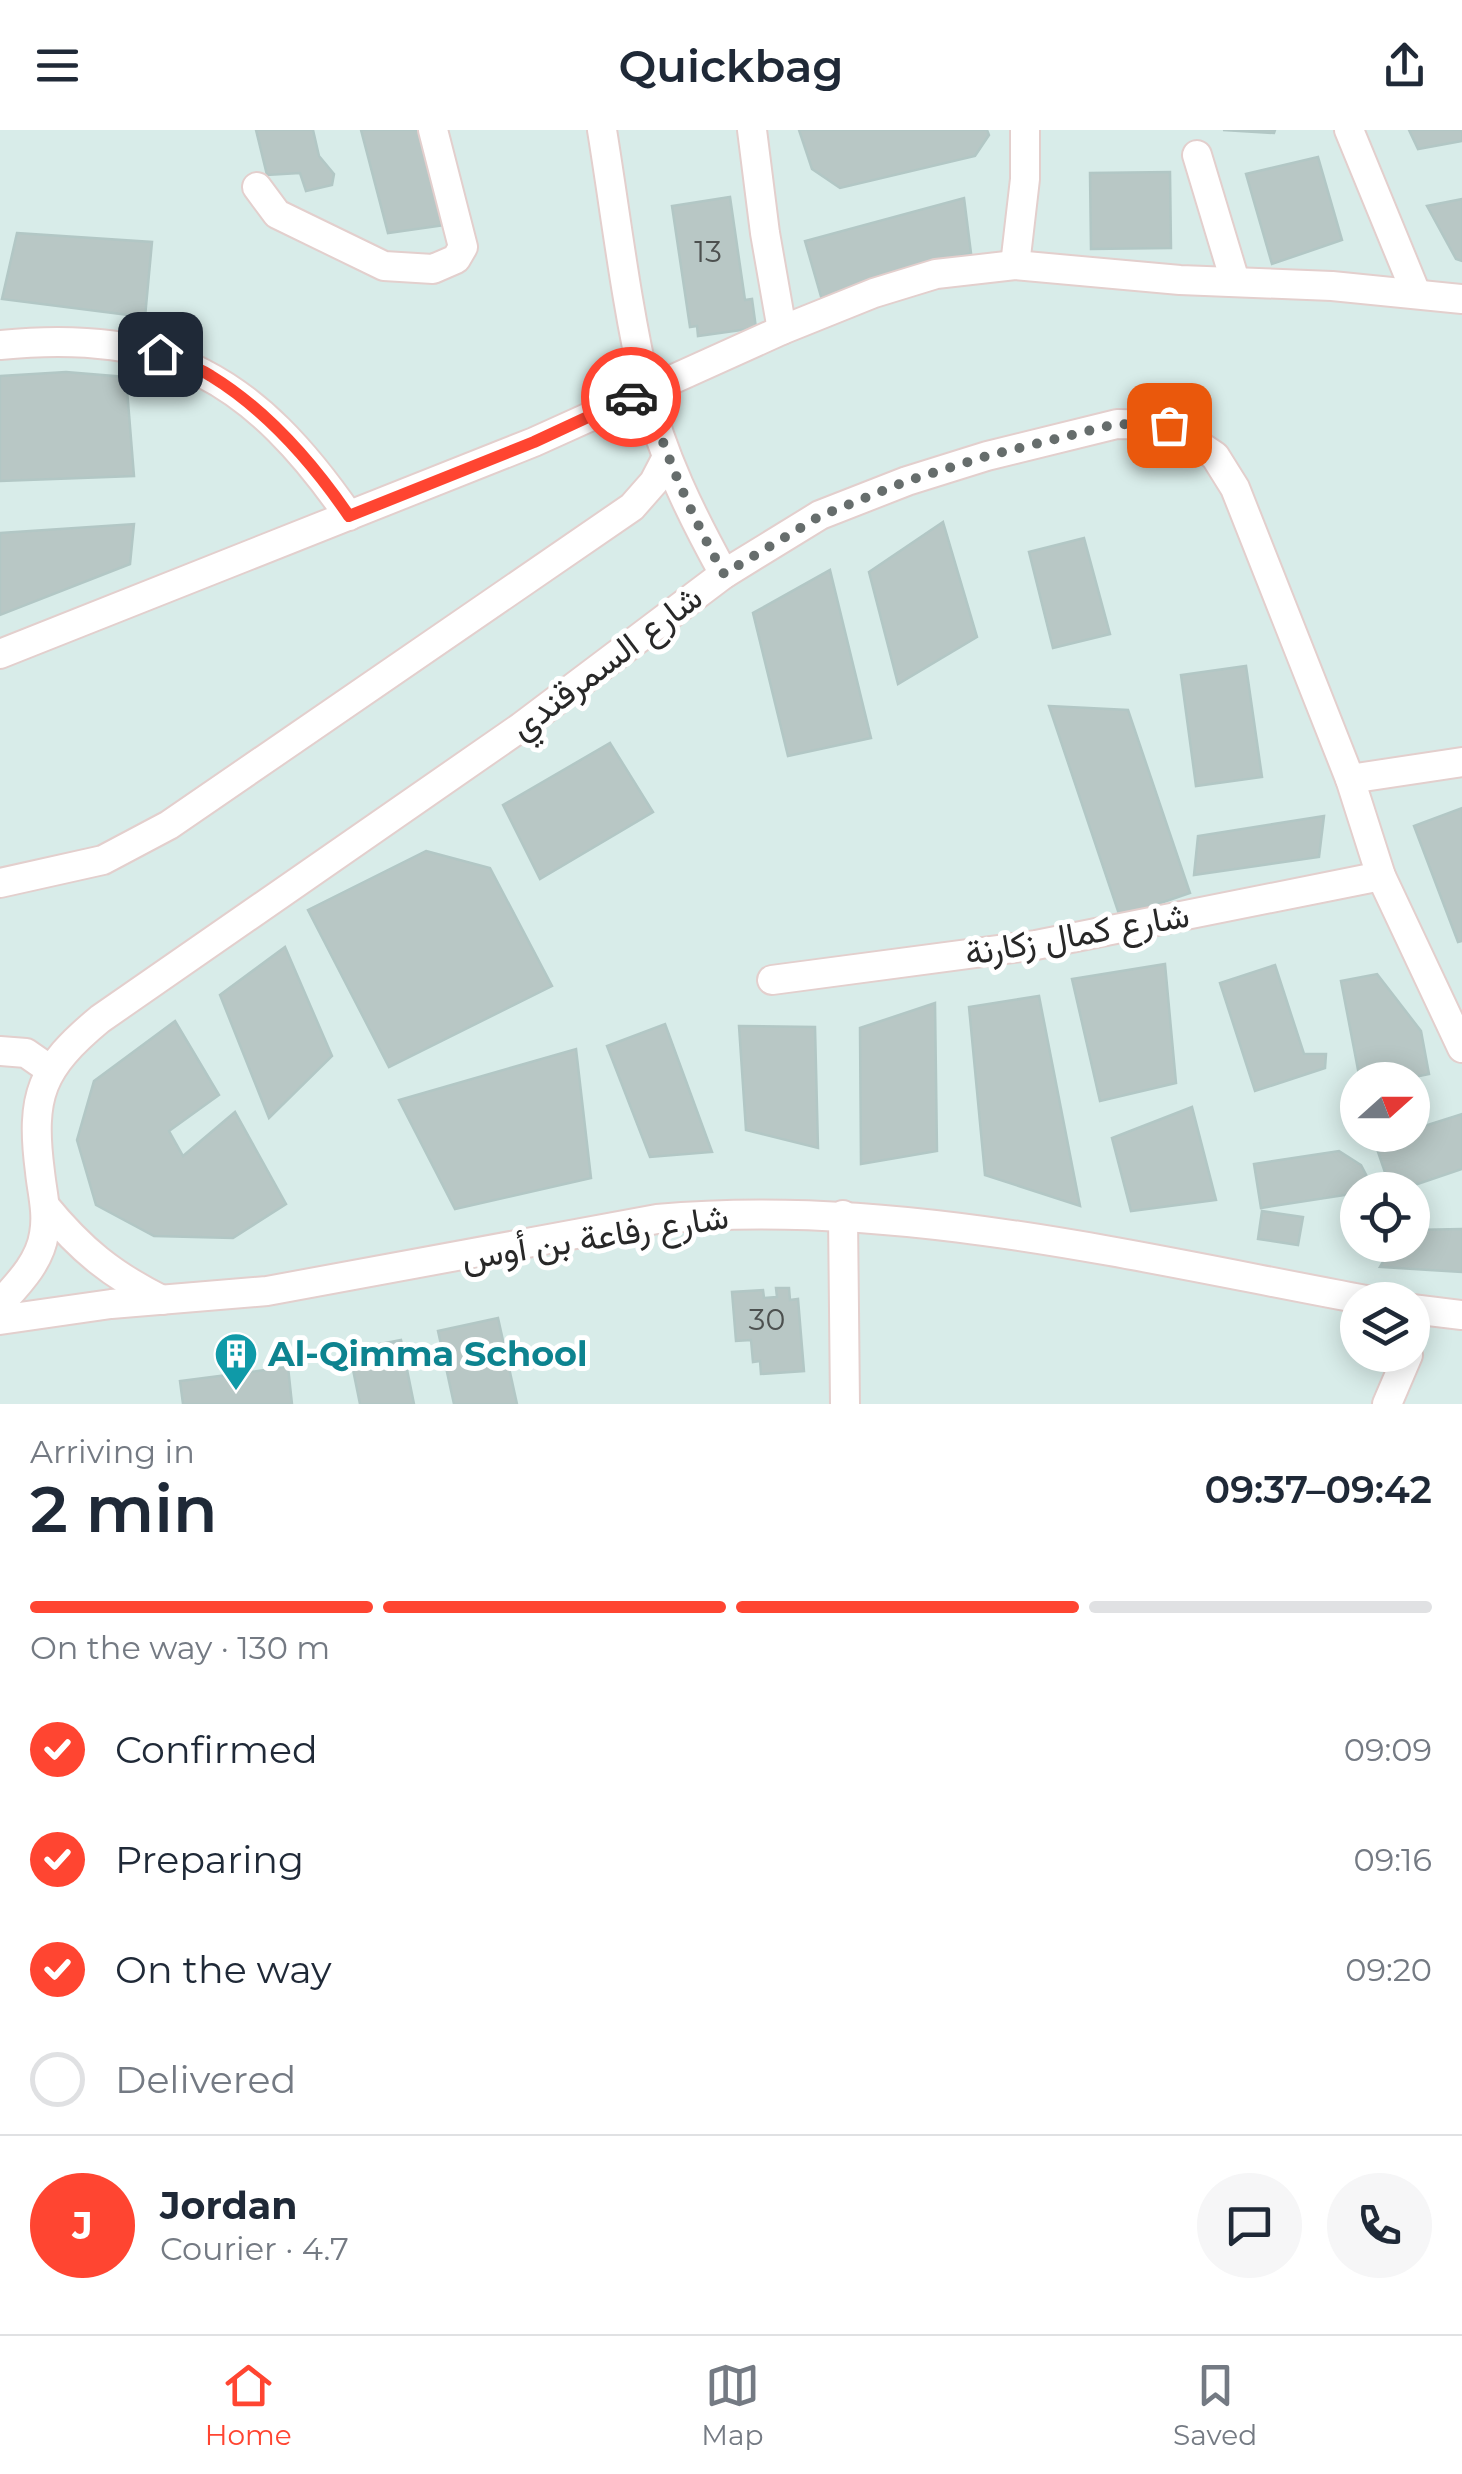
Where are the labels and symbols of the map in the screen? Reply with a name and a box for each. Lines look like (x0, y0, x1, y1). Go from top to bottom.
house number: 13 (694, 233, 722, 270)
pin (118, 312, 203, 397)
courier (581, 347, 681, 447)
pin (1127, 383, 1212, 468)
street label: شارع السمرقندي (501, 575, 715, 754)
street label: شارع كمال زكارنة (961, 893, 1193, 977)
north arrow (1340, 1062, 1430, 1152)
street label: شارع رفاعة بن أوس (458, 1194, 732, 1282)
house number: 30 (749, 1301, 785, 1338)
building icon: Al-Qimma School (213, 1331, 259, 1392)
place label: Al-Qimma School (267, 1332, 588, 1375)

